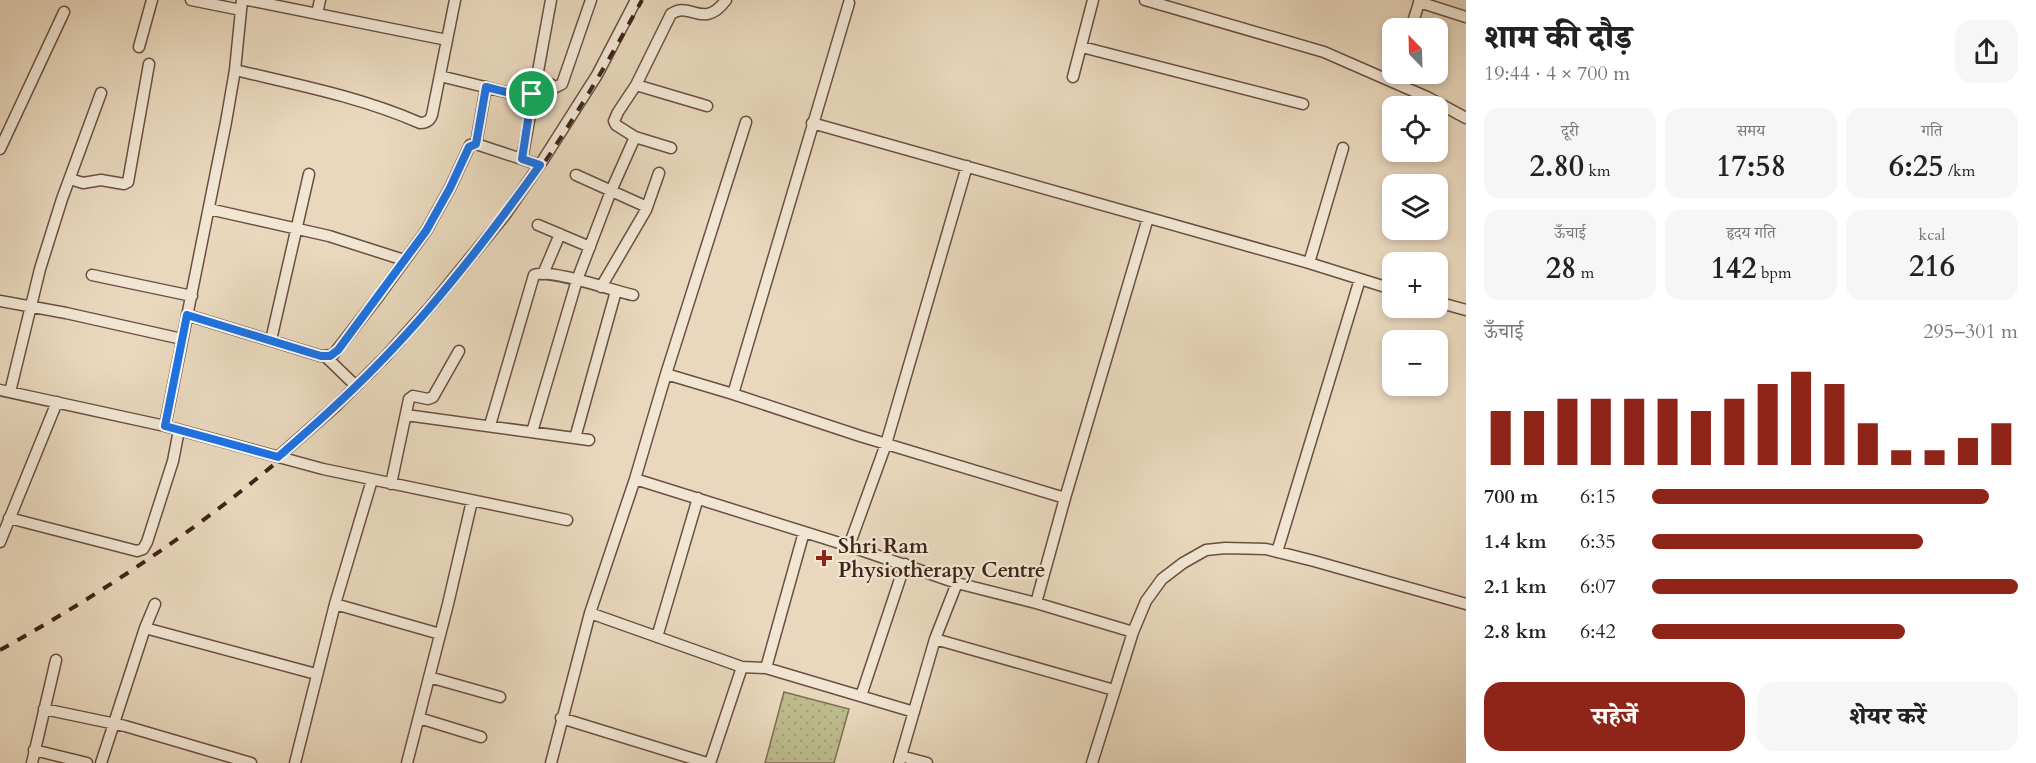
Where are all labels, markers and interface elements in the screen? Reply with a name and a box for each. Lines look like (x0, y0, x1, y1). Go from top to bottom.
text: शाम की दौड़ (1484, 15, 1632, 60)
north arrow (1382, 18, 1448, 84)
map controls (1382, 18, 1448, 396)
button: share (1955, 20, 2018, 83)
text: 19:44 · 4 × 700 m (1484, 60, 1630, 87)
pin (506, 68, 557, 119)
icon: arrive (515, 77, 548, 110)
button: locate (1382, 96, 1448, 162)
text: दूरी (1561, 120, 1579, 142)
text: समय (1737, 120, 1765, 142)
text: गति (1922, 120, 1942, 142)
text: 2.80 (1529, 146, 1584, 187)
text: 17:58 (1716, 146, 1786, 187)
text: 6:25 (1889, 146, 1944, 187)
text: km (1584, 160, 1611, 182)
text: /km (1944, 160, 1975, 182)
button: layers (1382, 174, 1448, 240)
text: ऊँचाई (1554, 222, 1586, 244)
text: हृदय गति (1726, 222, 1776, 244)
text: kcal (1919, 224, 1945, 246)
text: 216 (1909, 246, 1955, 287)
text: 28 (1546, 248, 1576, 289)
text: 142 (1710, 248, 1757, 289)
button: + (1382, 252, 1448, 318)
text: m (1576, 262, 1594, 284)
text: bpm (1757, 262, 1792, 284)
text: ऊँचाई (1484, 318, 1523, 345)
text: 295–301 m (1923, 318, 2018, 345)
button: − (1382, 330, 1448, 396)
text: 700 m (1484, 483, 1539, 510)
text: 6:15 (1580, 483, 1616, 510)
text: 1.4 km (1484, 528, 1547, 555)
text: 6:35 (1580, 528, 1616, 555)
place label: Shri Ram Physiotherapy Centre (838, 532, 1045, 585)
marker: Shri Ram Physiotherapy Centre (815, 549, 833, 567)
text: 2.1 km (1484, 573, 1547, 600)
text: 6:07 (1580, 573, 1616, 600)
text: 2.8 km (1484, 618, 1547, 645)
text: 6:42 (1580, 618, 1616, 645)
button: सहेजें (1484, 682, 1745, 751)
button: शेयर करें (1757, 682, 2018, 751)

